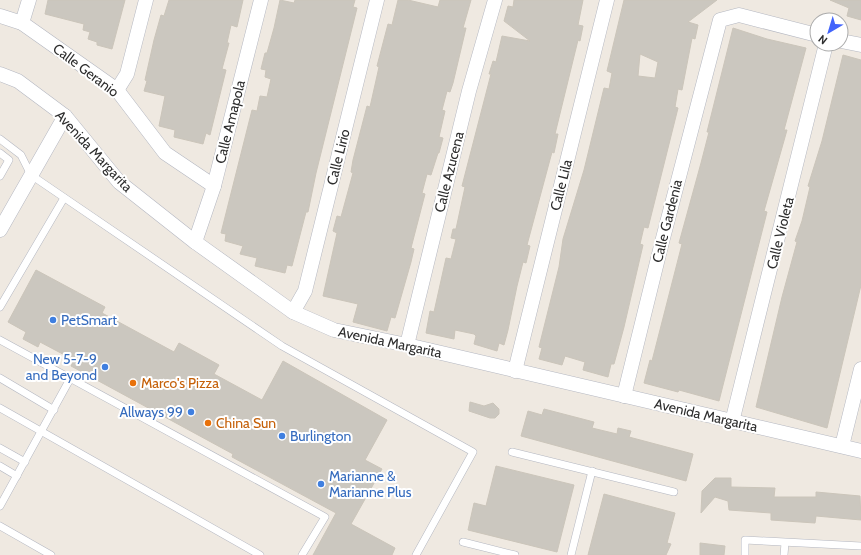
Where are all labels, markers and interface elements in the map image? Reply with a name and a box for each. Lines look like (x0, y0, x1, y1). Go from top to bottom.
north arrow (809, 12, 849, 52)
text: N (815, 32, 830, 48)
street label: Calle Geranio (49, 39, 123, 101)
street label: Calle Amapola (211, 78, 249, 166)
street label: Avenida Margarita (51, 106, 137, 196)
street label: Calle Lirio (322, 127, 354, 187)
street label: Calle Azucena (430, 129, 468, 214)
street label: Calle Lila (546, 157, 576, 213)
street label: Calle Gardenia (648, 177, 686, 264)
street label: Calle Violeta (762, 195, 798, 271)
place label: PetSmart (61, 311, 117, 329)
marker: PetSmart (48, 315, 58, 325)
street label: Avenida Margarita (337, 322, 444, 362)
place label: New 5-7-9 and Beyond (26, 350, 97, 384)
marker: New 5-7-9 and Beyond (100, 362, 110, 372)
place label: Marco's Pizza (141, 374, 219, 392)
marker: Marco's Pizza (128, 378, 138, 388)
street label: Avenida Margarita (653, 394, 760, 436)
place label: Allways 99 (120, 403, 183, 421)
marker: Allways 99 (186, 407, 196, 417)
place label: China Sun (216, 414, 276, 432)
marker: China Sun (203, 418, 213, 428)
place label: Burlington (290, 427, 351, 445)
marker: Burlington (277, 431, 287, 441)
place label: Marianne & Marianne Plus (329, 467, 412, 501)
marker: Marianne & Marianne Plus (316, 479, 326, 489)

